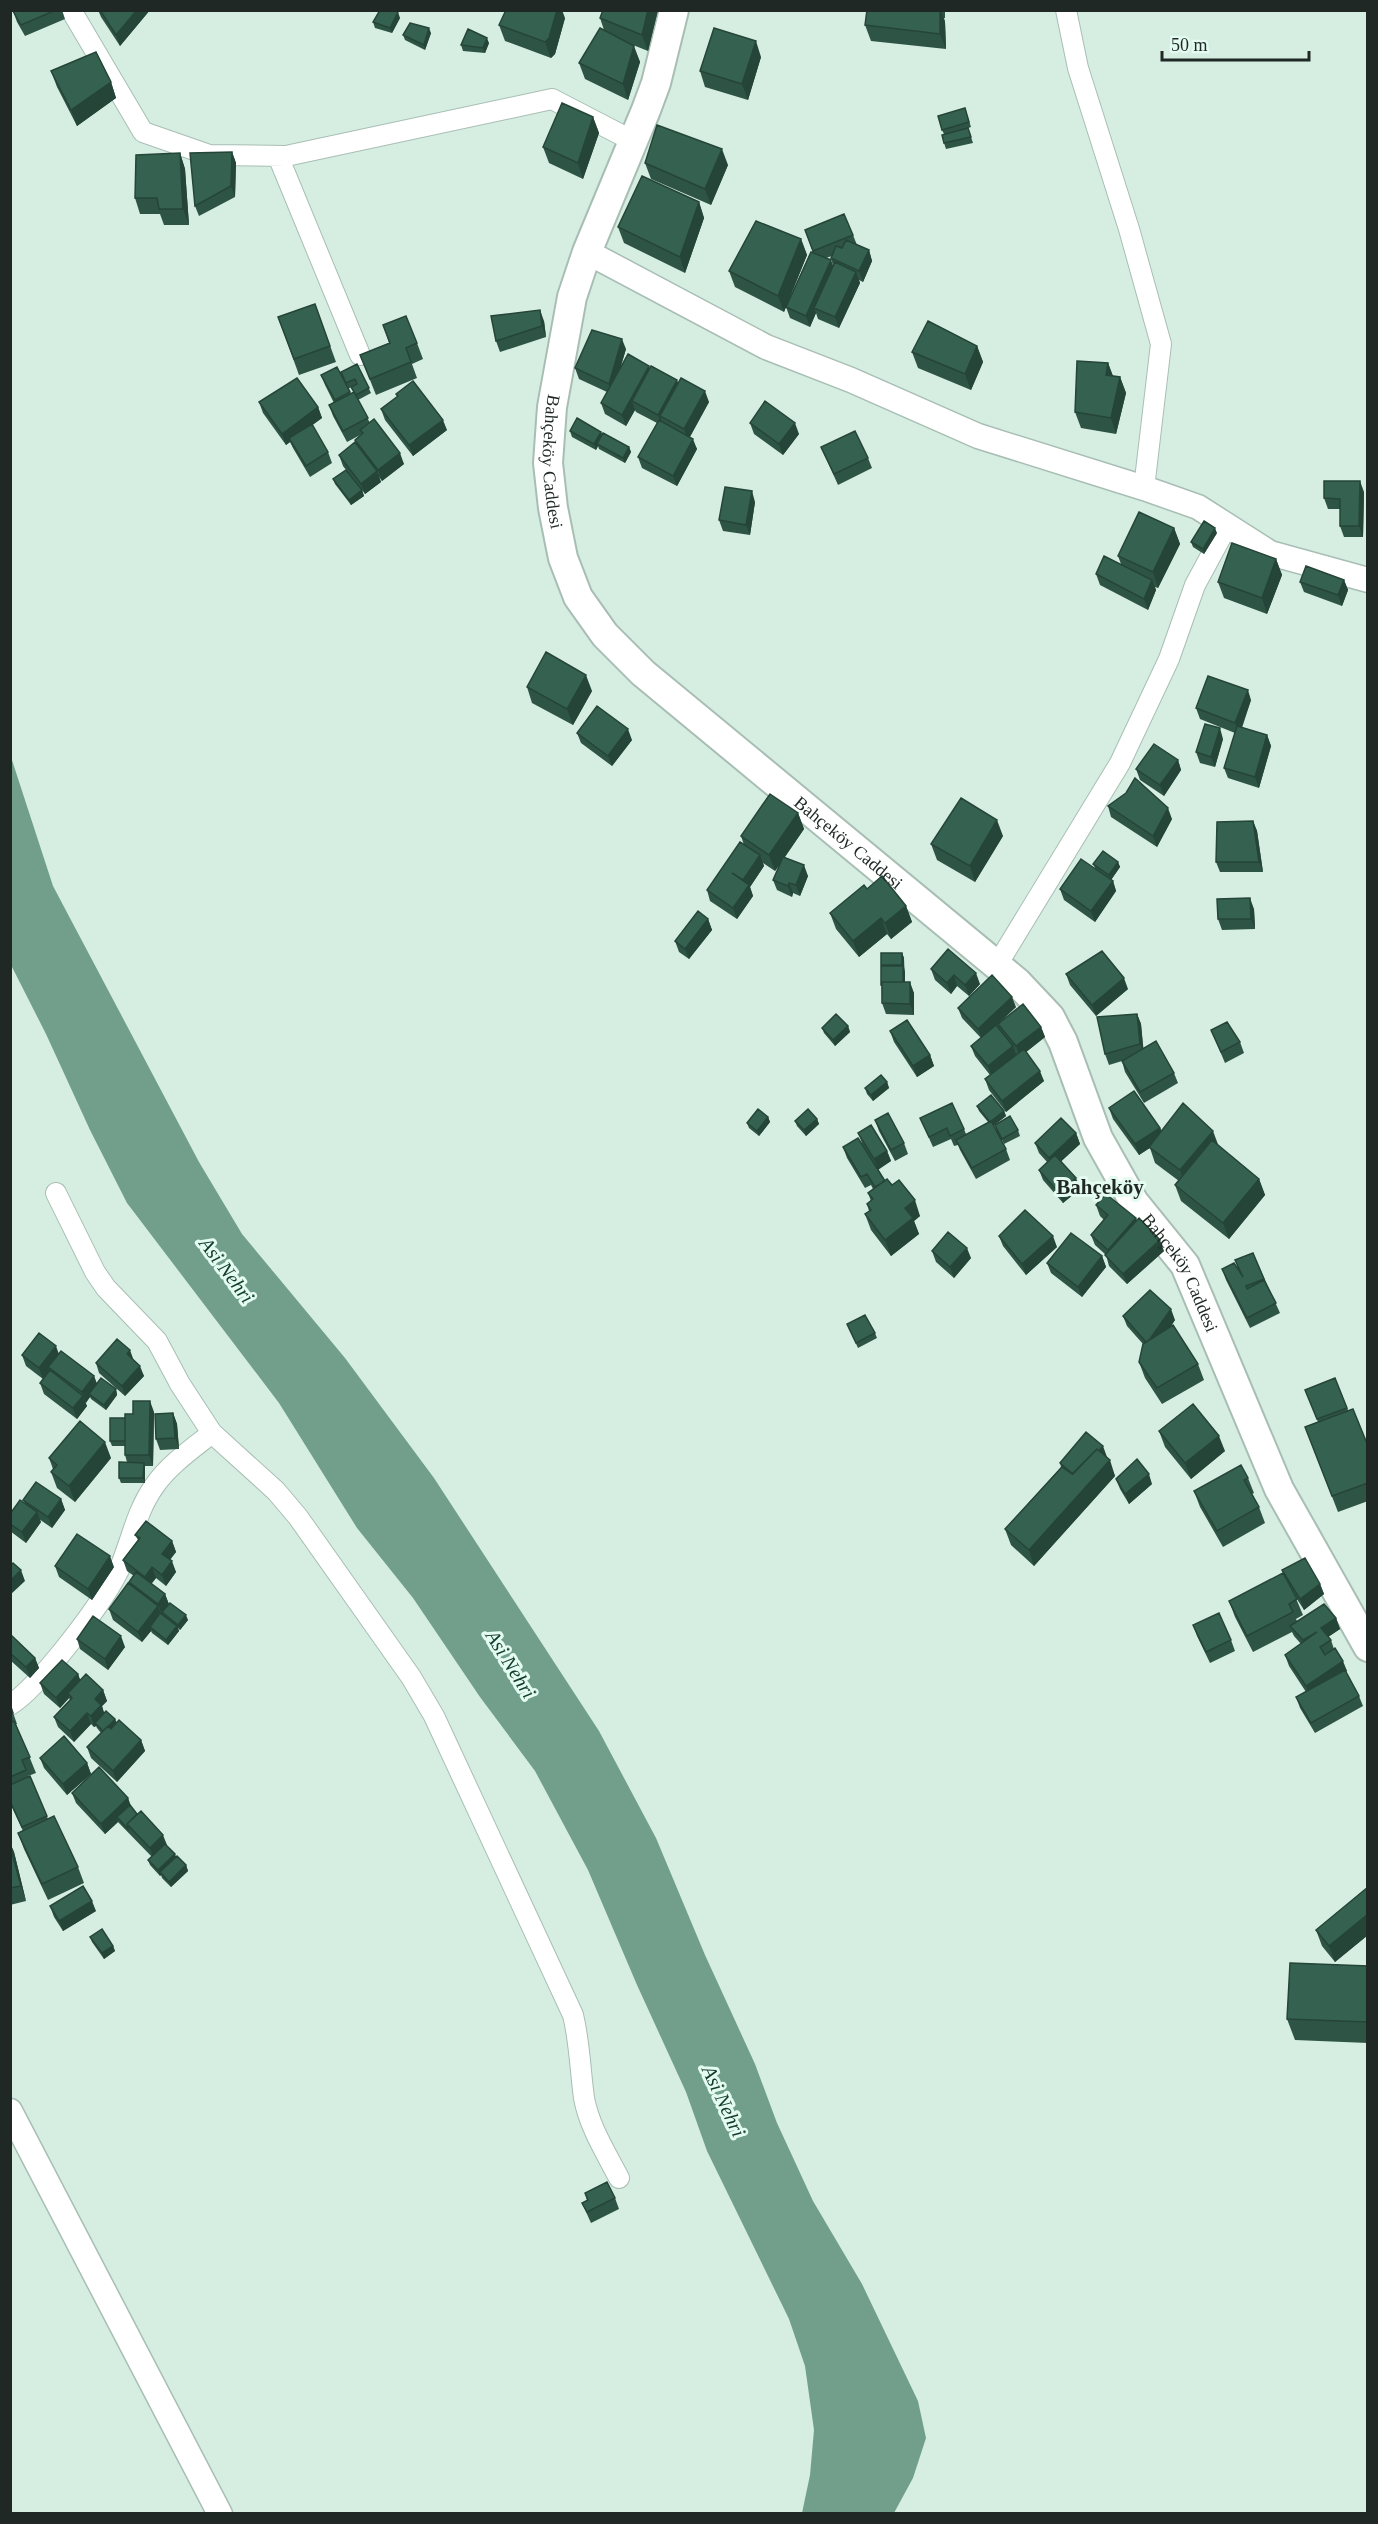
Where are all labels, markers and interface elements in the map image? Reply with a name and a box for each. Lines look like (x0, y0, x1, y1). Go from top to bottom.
scale bar (1162, 24, 1309, 62)
text: 50 m (1171, 35, 1208, 55)
street label: Bahçeköy Caddesi (538, 393, 567, 530)
street label: Bahçeköy Caddesi (790, 792, 907, 893)
district label: Bahçeköy (1056, 1175, 1144, 1199)
street label: Bahçeköy Caddesi (1138, 1210, 1222, 1335)
water label: Asi Nehri (194, 1231, 259, 1307)
water label: Asi Nehri (480, 1624, 540, 1702)
water label: Asi Nehri (697, 2060, 750, 2140)

